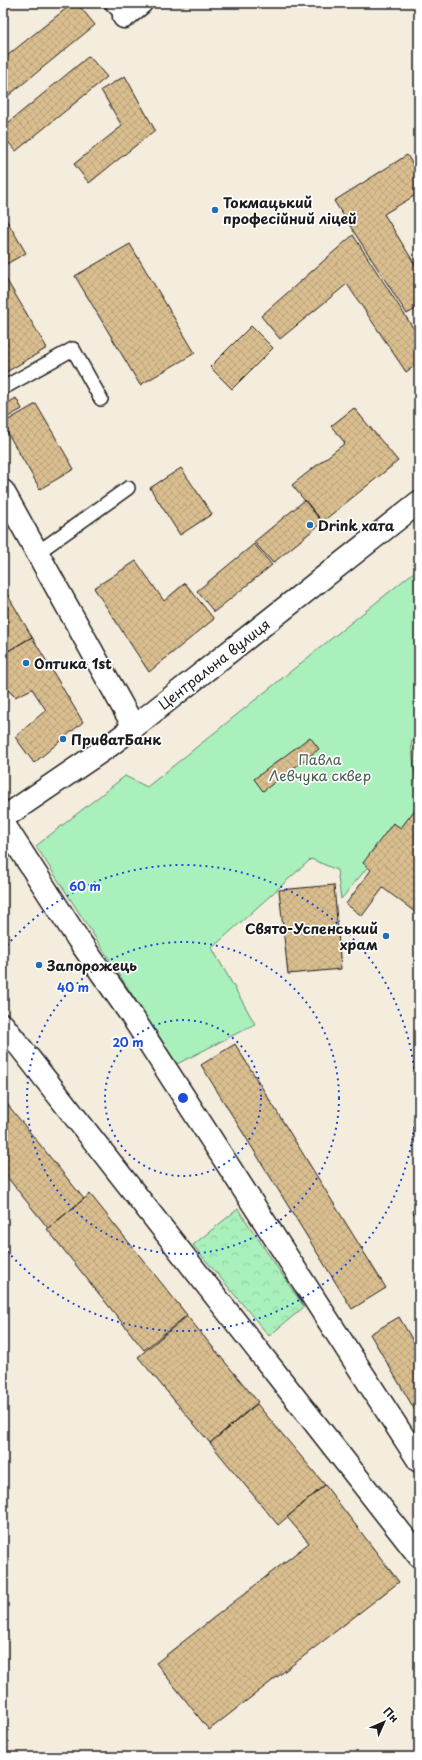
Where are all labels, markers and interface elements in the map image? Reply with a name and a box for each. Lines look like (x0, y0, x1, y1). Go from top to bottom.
place label: Токмацький професійний ліцей (223, 192, 357, 229)
marker: Токмацький професійний ліцей (210, 205, 220, 215)
place label: Drink хата (318, 515, 395, 536)
marker: Drink хата (305, 520, 315, 530)
street label: Центральна вулиця (154, 614, 274, 714)
place label: Оптика 1st (34, 653, 112, 674)
marker: Оптика 1st (21, 658, 31, 668)
place label: ПриватБанк (71, 729, 161, 750)
marker: ПриватБанк (58, 734, 68, 744)
park label: Павла Левчука сквер (269, 749, 371, 786)
text: 60 m (69, 877, 101, 895)
place label: Свято-Успенський храм (245, 918, 378, 955)
marker: Свято-Успенський храм (381, 931, 391, 941)
place label: Запорожець (46, 955, 137, 976)
marker: Запорожець (34, 960, 44, 970)
text: 40 m (57, 978, 89, 996)
text: 20 m (112, 1033, 144, 1051)
centre of rings (176, 1091, 190, 1105)
north arrow (364, 1702, 404, 1742)
text: Пн (380, 1703, 403, 1726)

